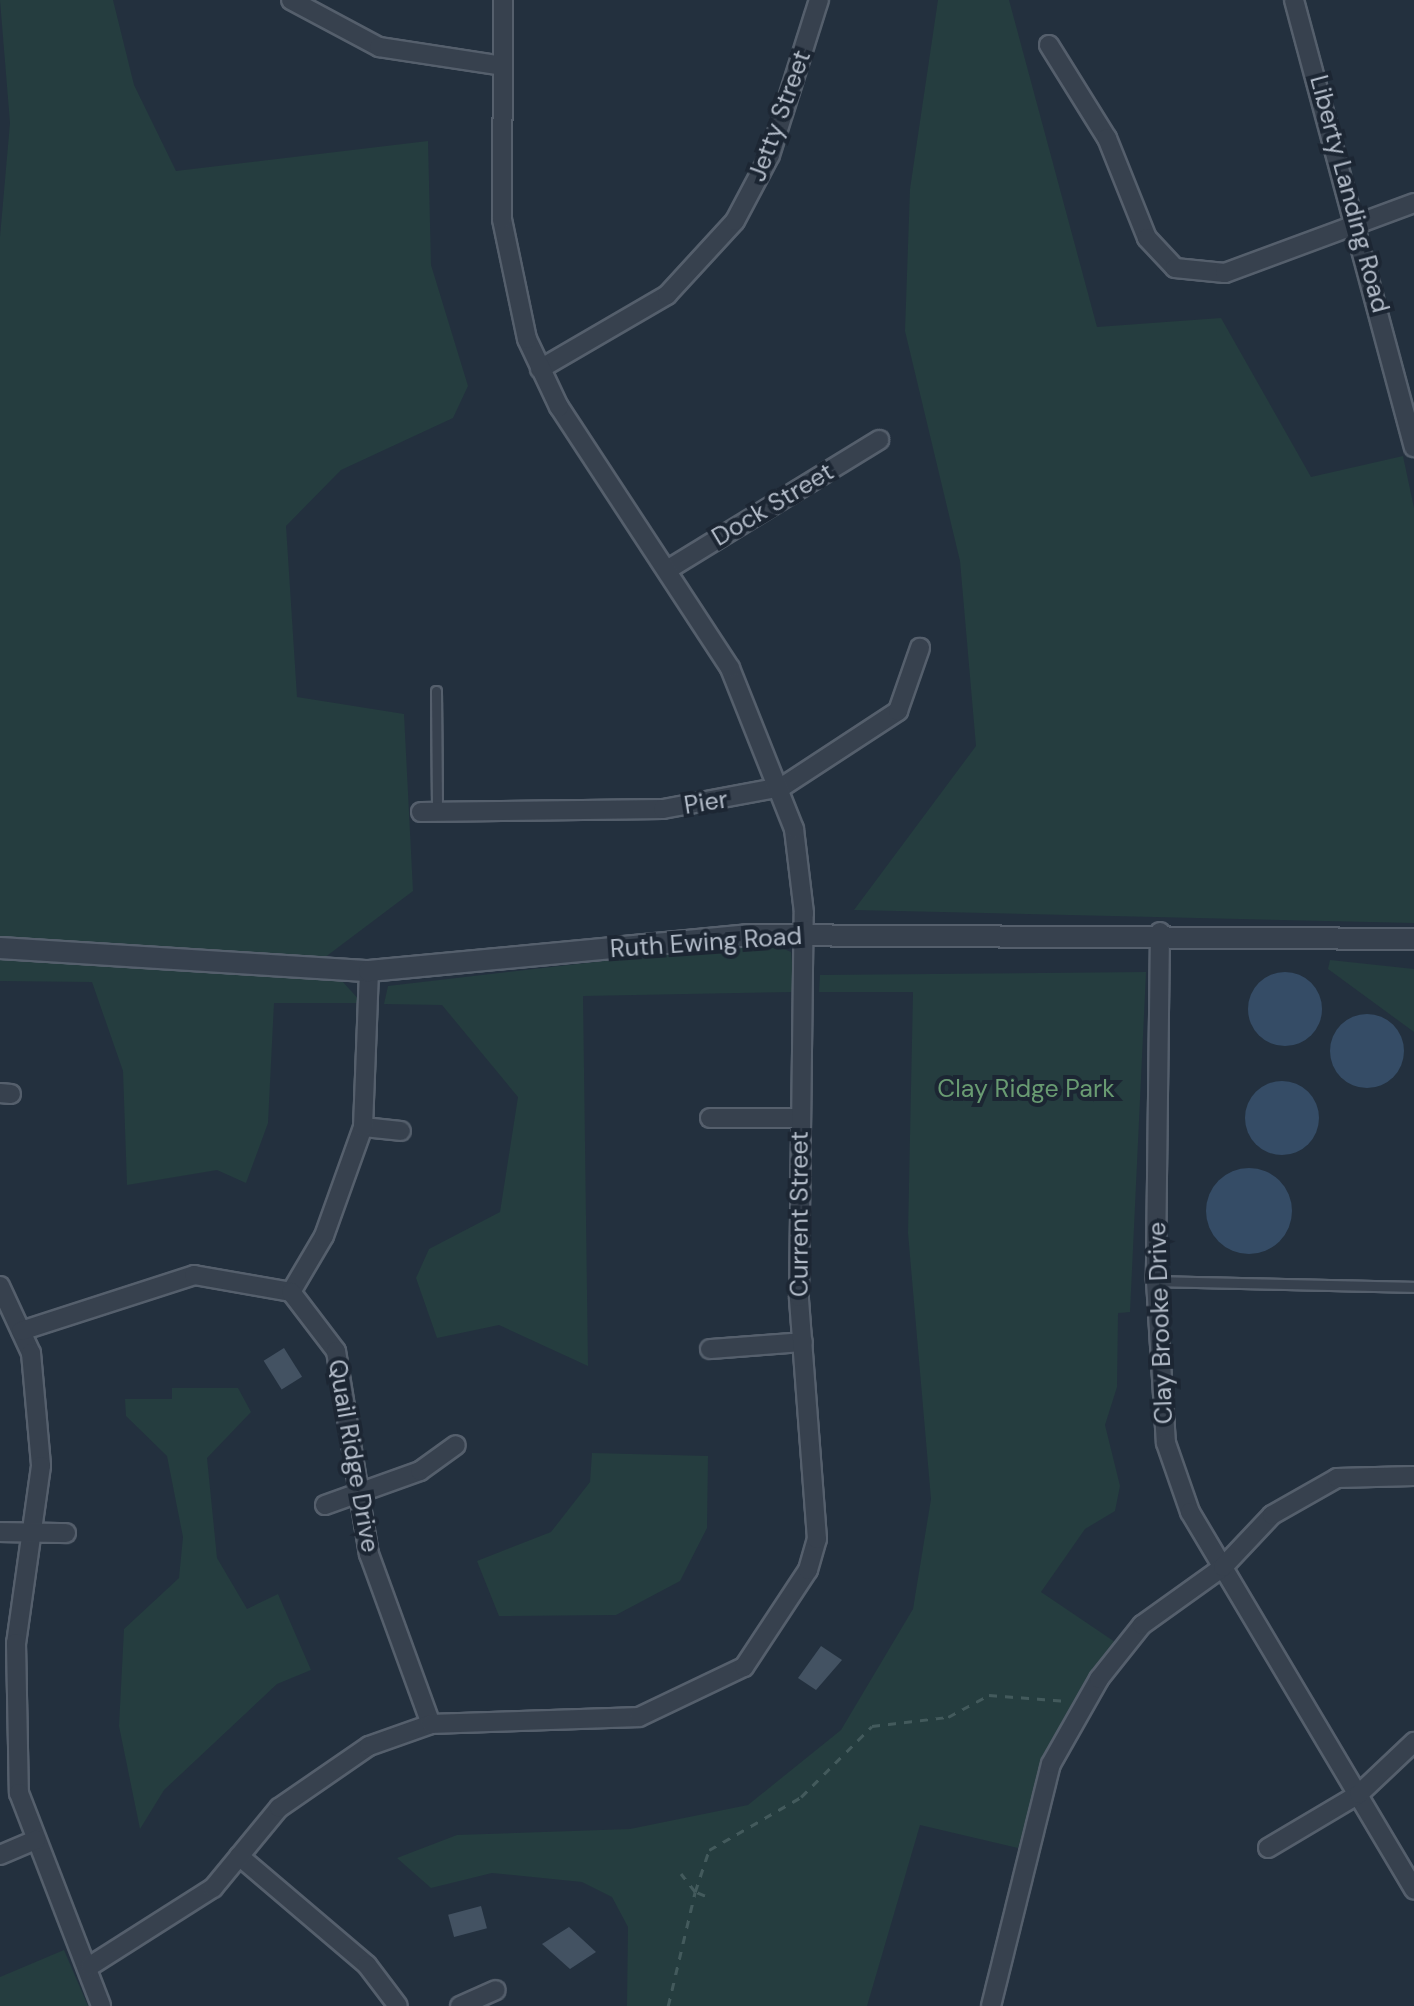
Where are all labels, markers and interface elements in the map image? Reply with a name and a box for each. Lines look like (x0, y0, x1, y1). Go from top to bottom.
street label: Jetty Street (742, 46, 818, 186)
street label: Liberty Landing Road (1303, 72, 1395, 316)
street label: Dock Street (707, 457, 839, 553)
street label: Pier (682, 785, 730, 821)
street label: Ruth Ewing Road (609, 921, 803, 965)
park label: Clay Ridge Park (937, 1074, 1115, 1104)
street label: Current Street (785, 1131, 815, 1297)
street label: Clay Brooke Drive (1142, 1221, 1180, 1425)
street label: Quail Ridge Drive (321, 1357, 385, 1555)

